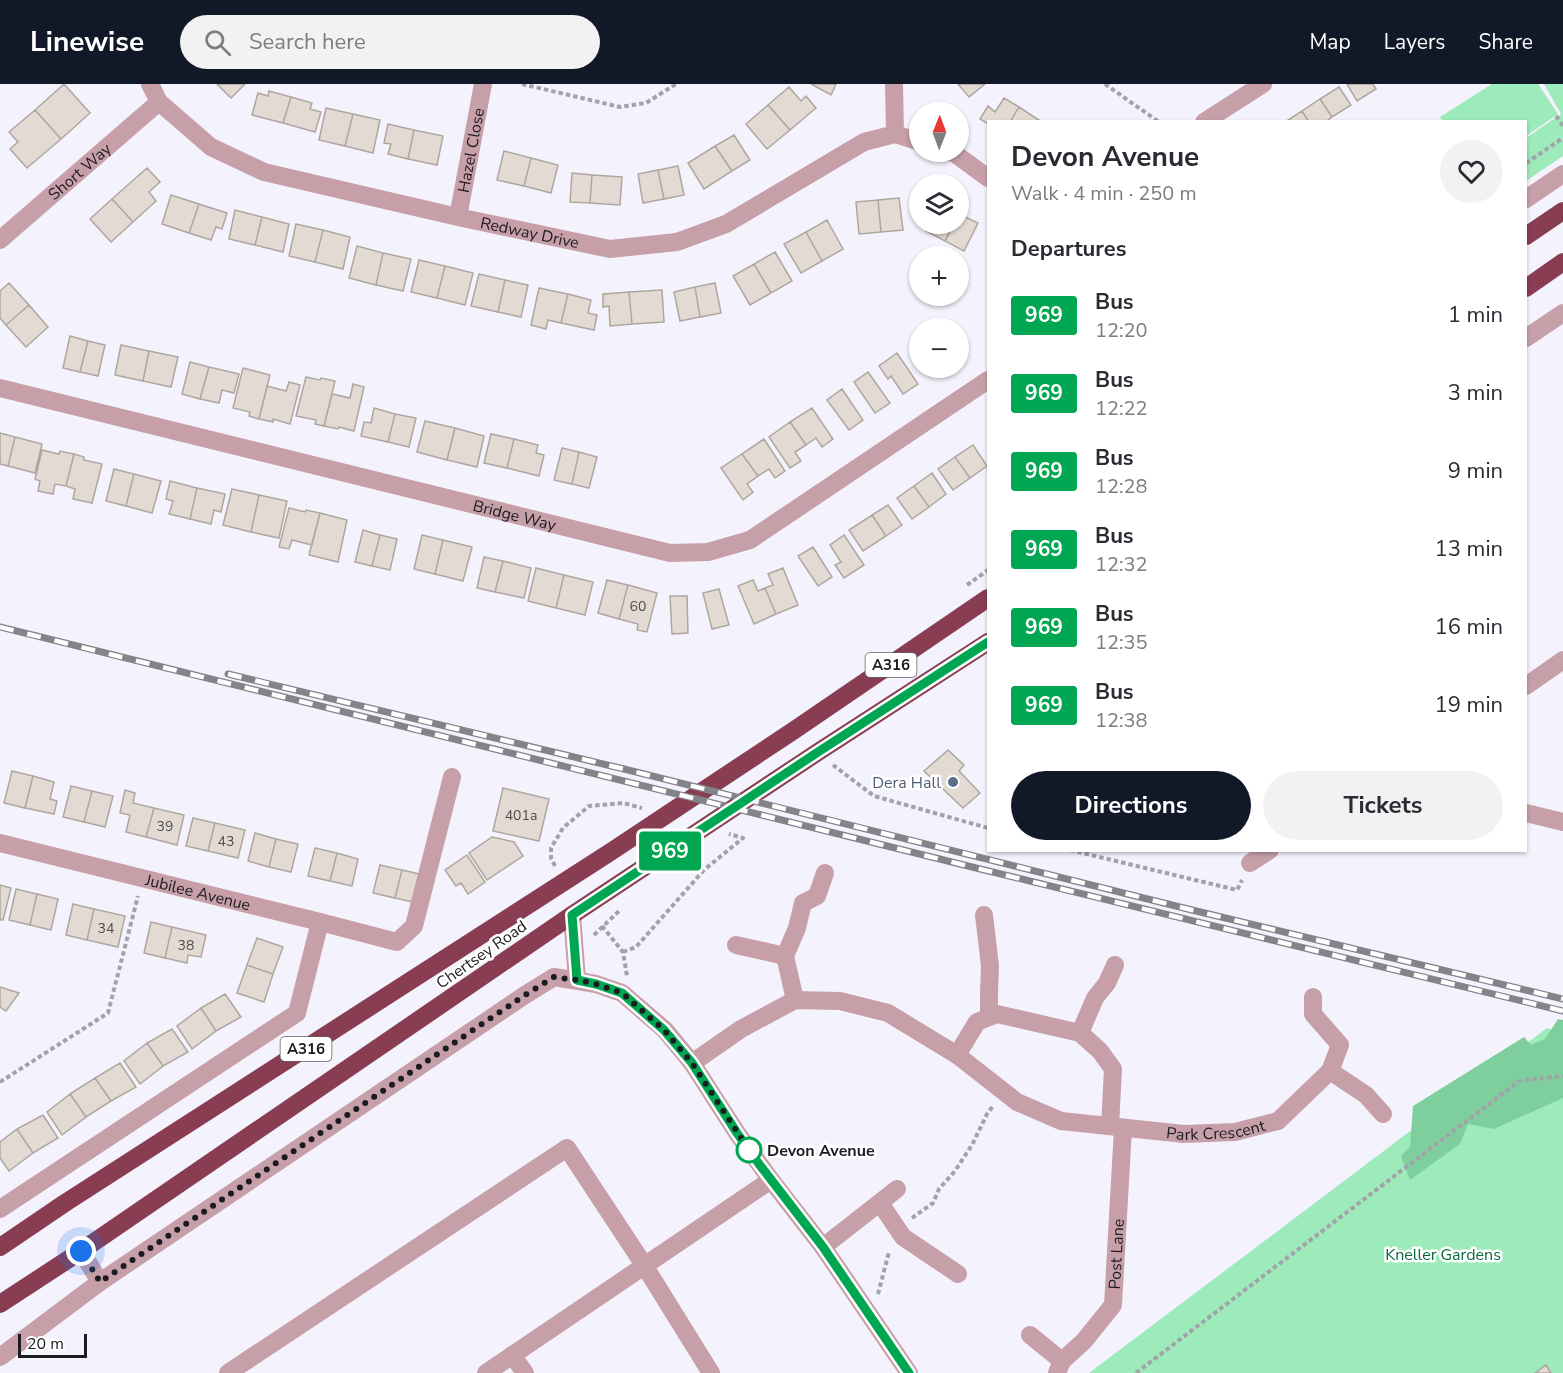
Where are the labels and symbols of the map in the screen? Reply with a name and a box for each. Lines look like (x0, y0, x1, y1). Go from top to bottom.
north arrow (909, 102, 969, 162)
street label: Hazel Close (453, 106, 490, 195)
street label: Short Way (44, 138, 117, 205)
street label: Redway Drive (478, 212, 581, 254)
street label: Bridge Way (470, 495, 559, 537)
house number: 60 (630, 597, 646, 616)
road number: A316 (866, 653, 916, 677)
place label: Dera Hall (872, 772, 941, 794)
marker: Dera Hall (946, 775, 960, 789)
house number: 401a (505, 806, 537, 825)
house number: 39 (157, 817, 173, 836)
house number: 43 (218, 832, 234, 851)
line badge: 969 (636, 832, 704, 870)
street label: Jubilee Avenue (142, 869, 253, 916)
street label: Chertsey Road (432, 915, 531, 994)
house number: 34 (98, 919, 114, 938)
house number: 38 (178, 936, 194, 955)
road number: A316 (280, 1037, 332, 1061)
street label: Park Crescent (1165, 1115, 1268, 1146)
marker: Devon Avenue (736, 1137, 762, 1163)
place label: Devon Avenue (767, 1140, 875, 1162)
street label: Post Lane (1104, 1218, 1130, 1290)
your location (66, 1236, 96, 1266)
park label: Kneller Gardens (1385, 1244, 1501, 1266)
scale bar (18, 1331, 87, 1358)

